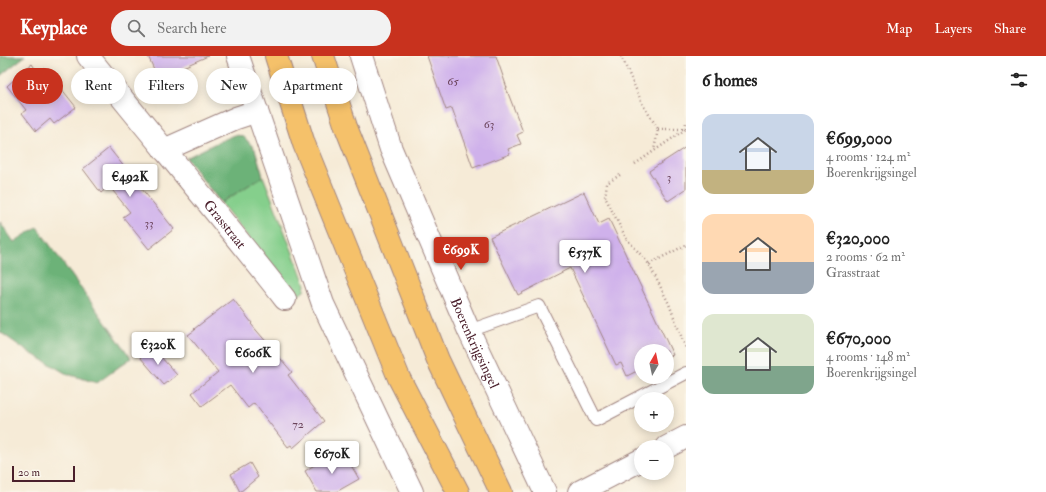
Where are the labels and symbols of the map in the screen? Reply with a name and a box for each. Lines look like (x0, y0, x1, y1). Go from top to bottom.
house number: 65 (447, 74, 459, 89)
house number: 63 (484, 117, 494, 132)
pin: €492K (102, 164, 158, 198)
house number: 3 (667, 170, 671, 185)
street label: Grasstraat (200, 196, 250, 253)
house number: 33 (144, 216, 154, 231)
pin: €699K (433, 237, 489, 271)
pin: €537K (557, 240, 613, 274)
street label: Boerenkrijgsingel (447, 295, 503, 391)
pin: €320K (130, 332, 186, 366)
pin: €606K (225, 340, 281, 374)
north arrow (634, 344, 674, 384)
house number: 72 (292, 417, 304, 432)
pin: €670K (304, 441, 360, 475)
scale bar (12, 464, 75, 483)

